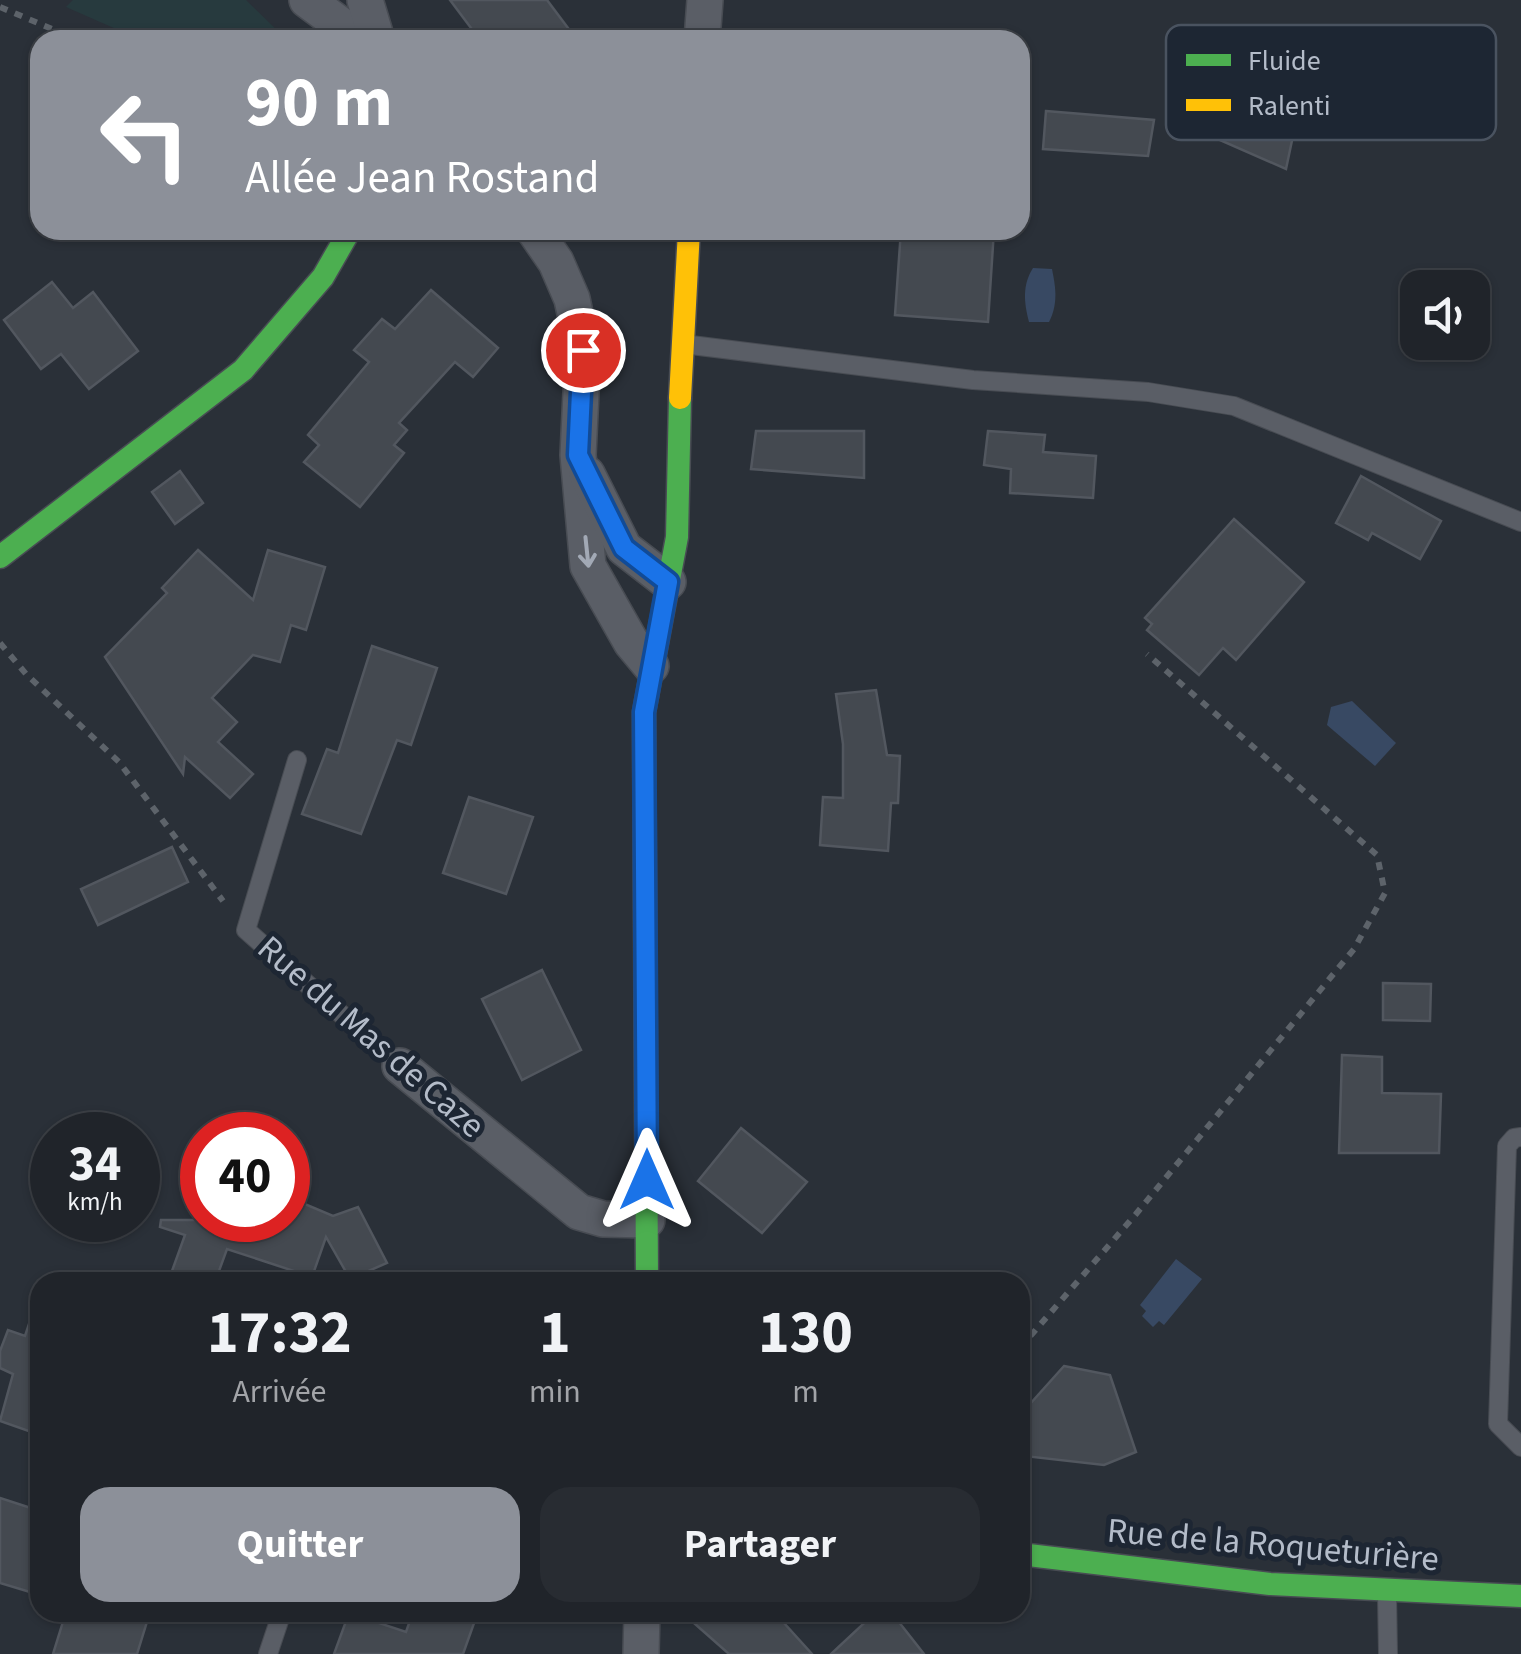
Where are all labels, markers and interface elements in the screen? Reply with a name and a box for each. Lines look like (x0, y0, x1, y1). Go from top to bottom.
legend (1166, 25, 1496, 140)
text: Fluide (1248, 41, 1321, 81)
text: 90 m (245, 53, 393, 153)
icon: left (80, 70, 210, 200)
text: Ralenti (1248, 86, 1331, 126)
text: Allée Jean Rostand (245, 146, 600, 210)
map controls (1400, 270, 1490, 360)
button: sound (1400, 270, 1490, 360)
pin (541, 308, 626, 393)
icon: arrive (556, 323, 611, 378)
one-way arrow (578, 535, 597, 567)
street label: Rue du Mas de Caze (246, 924, 496, 1150)
speed limit sign: 40 (180, 1112, 310, 1242)
position arrow (595, 1128, 699, 1232)
text: 34 (69, 1129, 121, 1200)
text: km/h (67, 1184, 123, 1220)
text: 17:32 (207, 1291, 352, 1376)
text: 1 (539, 1291, 571, 1376)
text: 130 (758, 1291, 853, 1376)
text: Arrivée (232, 1369, 326, 1415)
text: min (529, 1369, 581, 1415)
text: m (792, 1369, 819, 1415)
button: Quitter (80, 1487, 520, 1602)
button: Partager (540, 1487, 980, 1602)
street label: Rue de la Roqueturière (1105, 1506, 1441, 1584)

